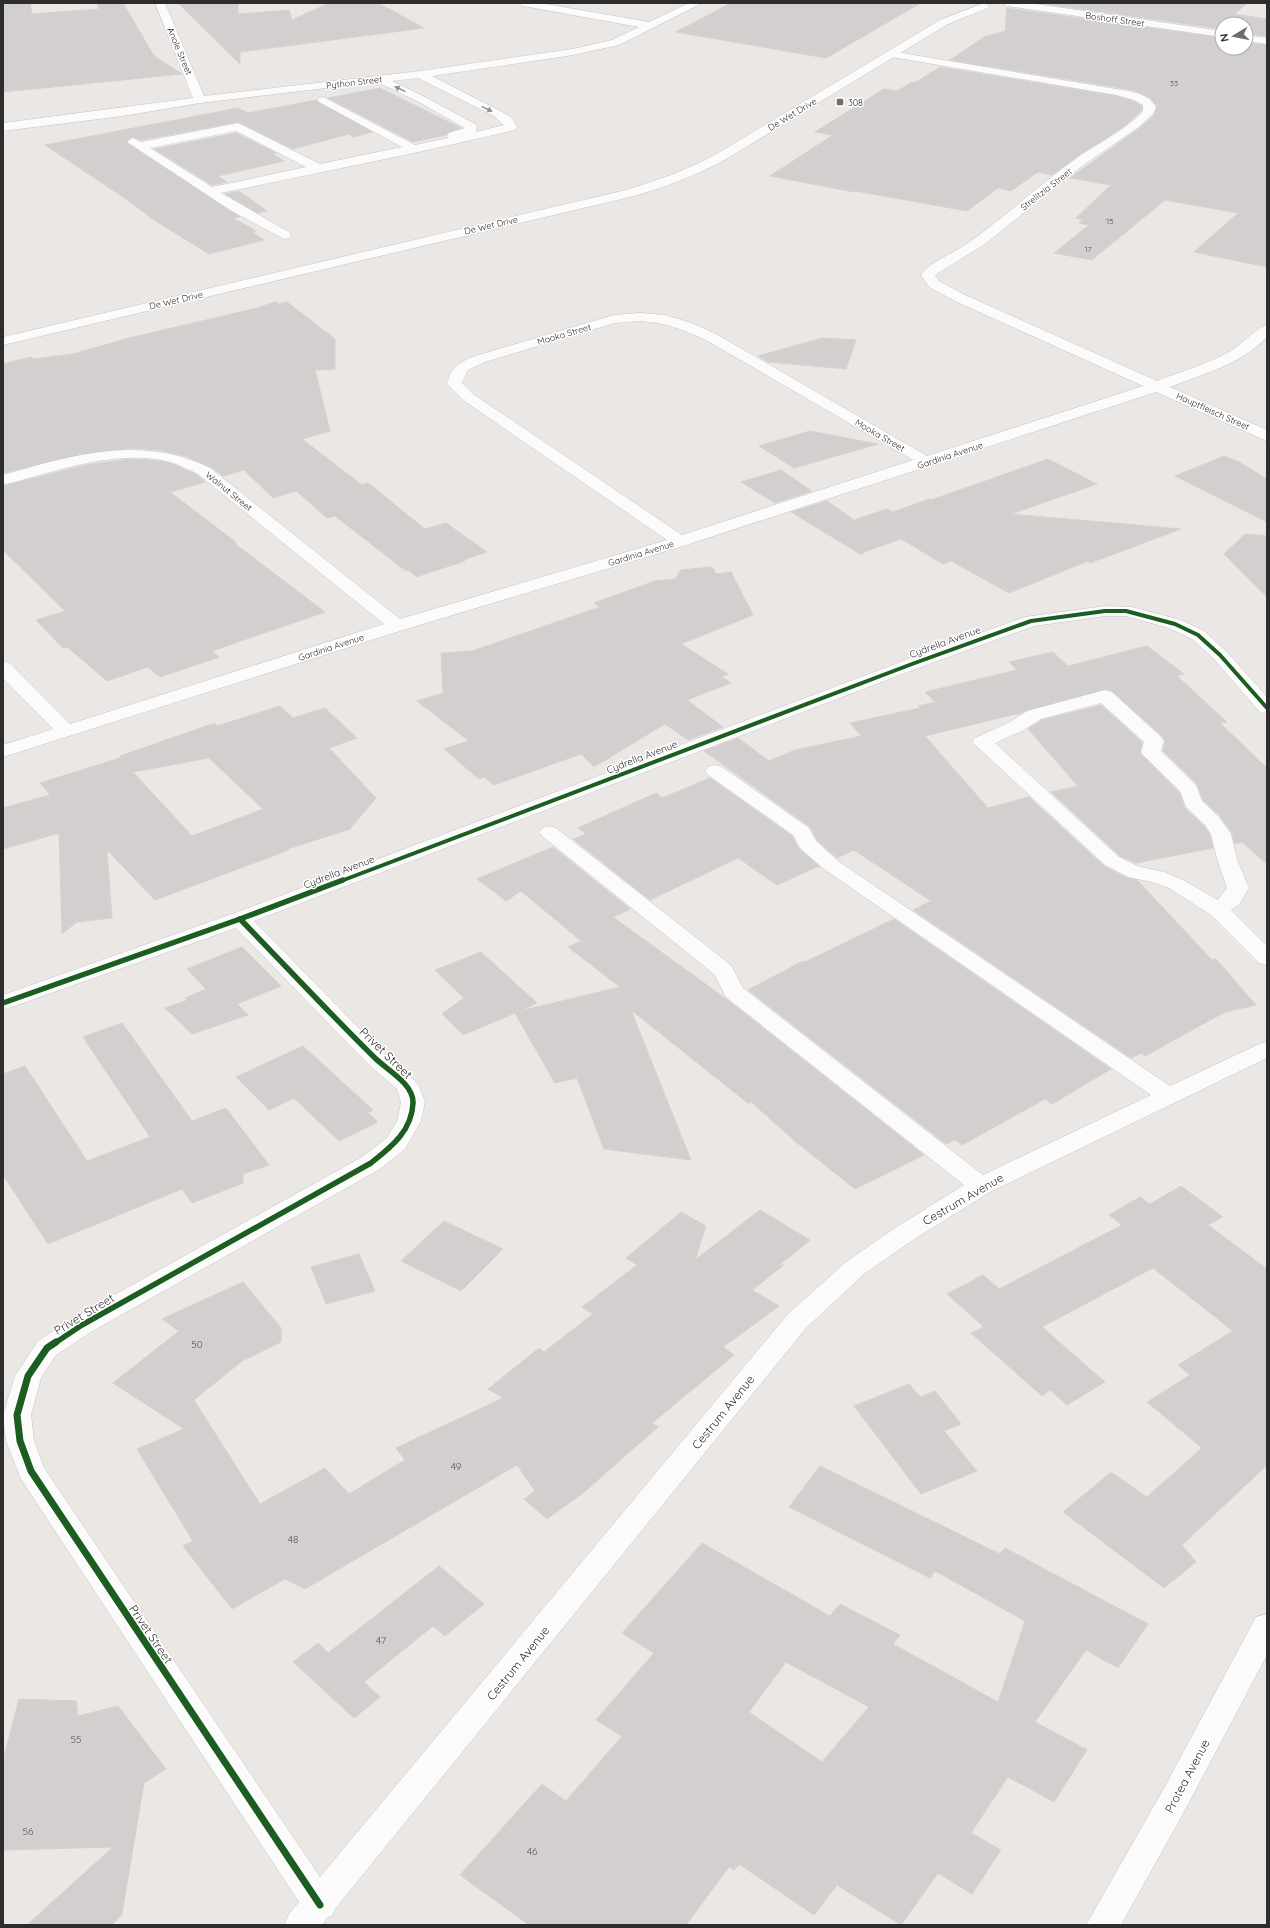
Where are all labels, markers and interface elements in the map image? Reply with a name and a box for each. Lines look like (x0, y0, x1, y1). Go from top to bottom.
street label: Boshoff Street (1085, 9, 1145, 29)
north arrow (1214, 16, 1254, 56)
street label: Anole Street (165, 26, 195, 76)
text: N (1217, 33, 1232, 43)
street label: Python Street (325, 73, 383, 91)
house number: 33 (1170, 78, 1178, 88)
one-way arrow (394, 86, 406, 92)
street label: De Wet Drive (766, 95, 818, 133)
marker: 308 (835, 97, 845, 107)
place label: 308 (848, 97, 863, 108)
one-way arrow (481, 106, 493, 112)
street label: Strelitzia Street (1018, 165, 1074, 213)
street label: De Wet Drive (463, 213, 519, 237)
house number: 15 (1106, 216, 1114, 226)
house number: 17 (1084, 244, 1092, 254)
street label: De Wet Drive (148, 288, 204, 312)
street label: Mooka Street (536, 321, 592, 347)
street label: Hauptfleisch Street (1175, 390, 1251, 432)
street label: Mooka Street (853, 416, 907, 454)
street label: Gardinia Avenue (916, 439, 984, 471)
street label: Walnut Street (204, 469, 254, 513)
street label: Gardinia Avenue (607, 538, 675, 568)
street label: Cydrella Avenue (907, 623, 983, 661)
street label: Gardinia Avenue (297, 631, 365, 663)
street label: Cydrella Avenue (605, 737, 680, 777)
street label: Cydrella Avenue (302, 852, 377, 892)
street label: Privet Street (356, 1024, 416, 1082)
street label: Cestrum Avenue (920, 1170, 1006, 1228)
street label: Privet Street (51, 1290, 117, 1338)
house number: 50 (191, 1338, 203, 1351)
street label: Cestrum Avenue (689, 1372, 758, 1452)
house number: 49 (451, 1460, 462, 1473)
house number: 48 (288, 1533, 298, 1546)
street label: Privet Street (126, 1602, 176, 1666)
street label: Cestrum Avenue (484, 1623, 553, 1703)
house number: 47 (376, 1634, 386, 1647)
house number: 55 (71, 1733, 81, 1746)
street label: Protea Avenue (1161, 1736, 1213, 1815)
house number: 56 (23, 1825, 34, 1838)
house number: 46 (527, 1845, 538, 1858)

